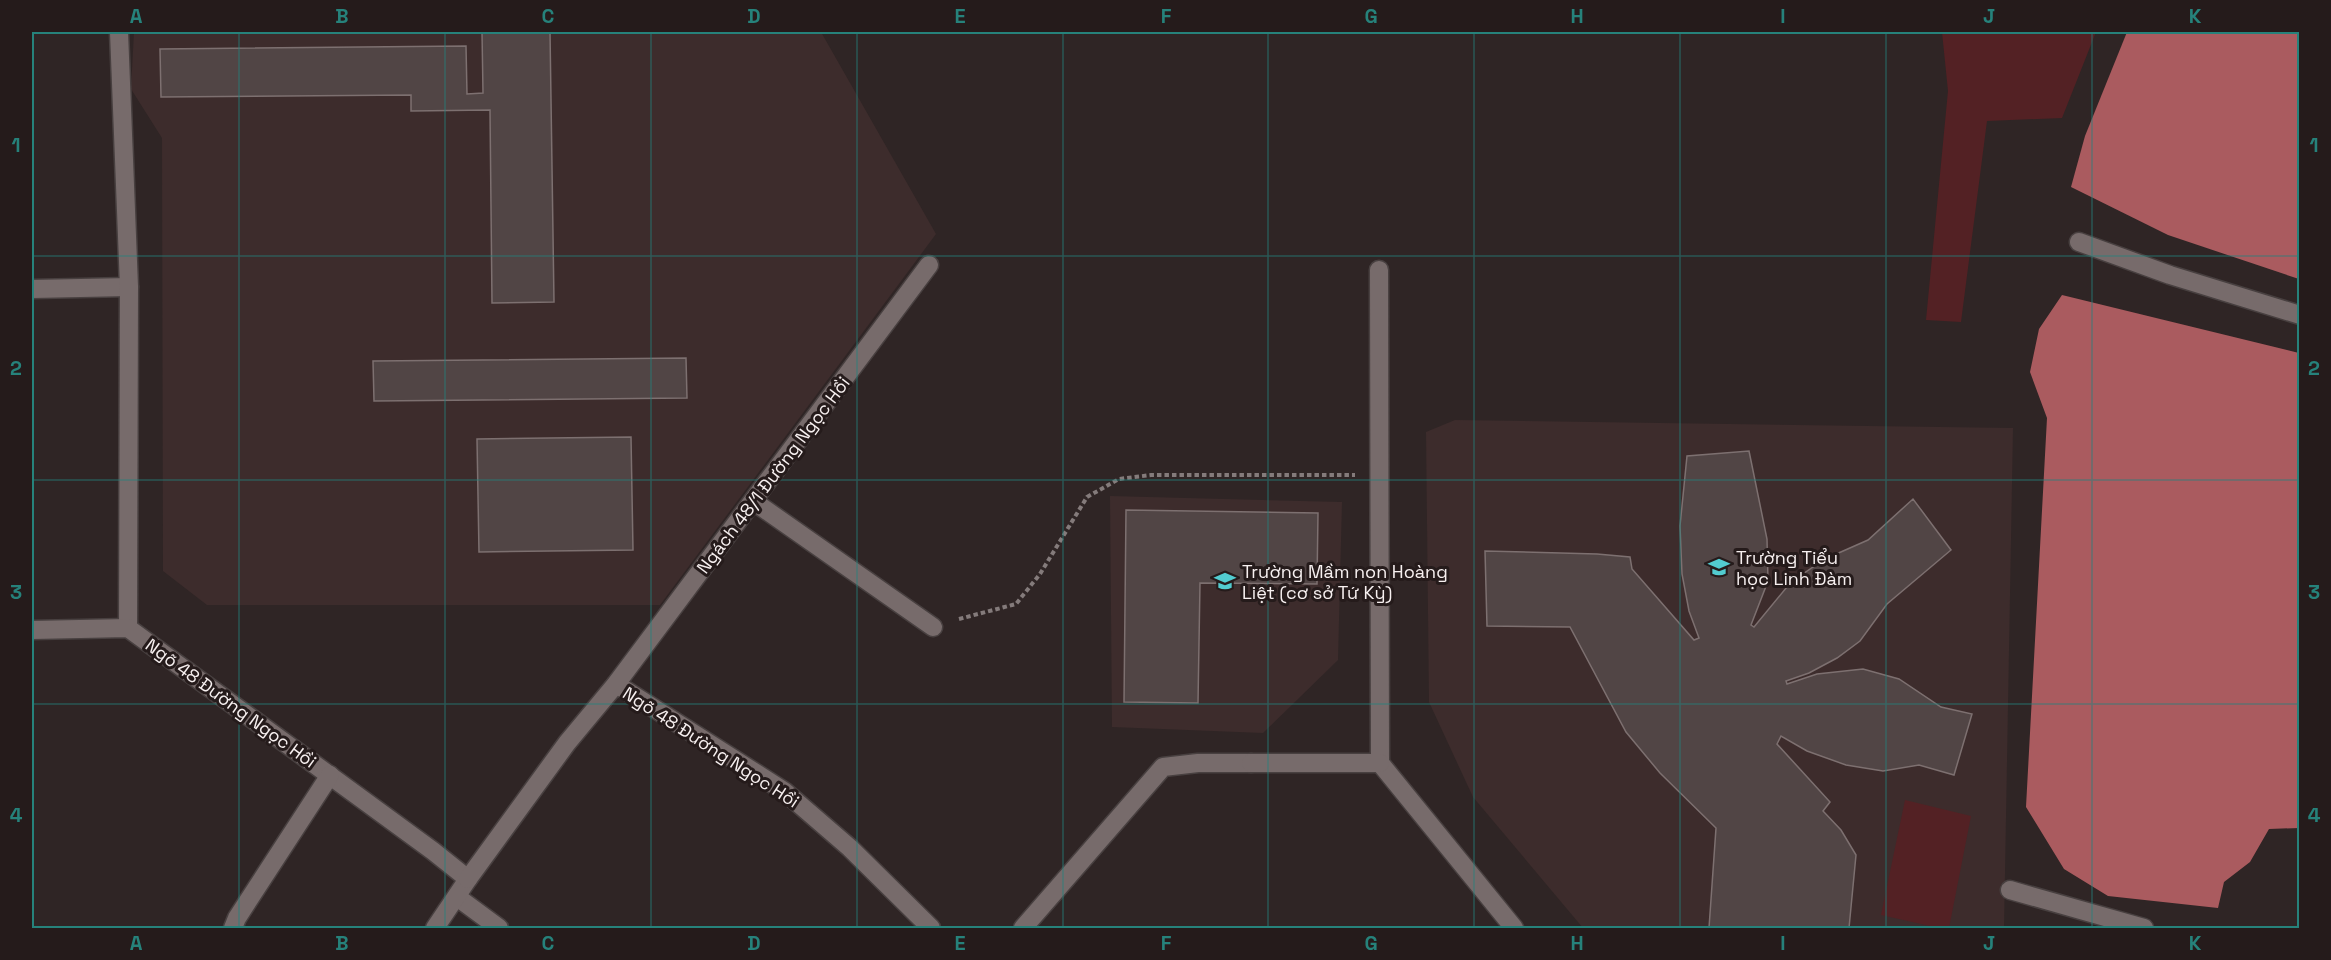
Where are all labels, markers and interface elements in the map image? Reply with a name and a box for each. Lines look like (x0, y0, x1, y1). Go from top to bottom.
text: A (130, 3, 143, 29)
text: B (335, 3, 349, 29)
text: C (542, 3, 555, 29)
text: D (747, 3, 761, 29)
text: E (954, 3, 966, 29)
text: F (1161, 3, 1172, 29)
text: G (1364, 3, 1378, 29)
text: H (1570, 3, 1584, 29)
text: I (1780, 3, 1786, 29)
text: J (1983, 3, 1995, 29)
text: K (2189, 3, 2202, 29)
text: 1 (11, 132, 21, 158)
text: 1 (2309, 132, 2319, 158)
text: 2 (10, 355, 22, 381)
text: 2 (2308, 355, 2320, 381)
street label: Ngách 48/1 Đường Ngọc Hồi (691, 372, 855, 578)
place label: Trường Tiểu học Linh Đàm (1736, 546, 1852, 590)
school or university icon: Trường Tiểu học Linh Đàm (1707, 555, 1731, 579)
place label: Trường Mầm non Hoàng Liệt (cơ sở Tứ Kỳ) (1242, 560, 1448, 604)
school or university icon: Trường Mầm non Hoàng Liệt (cơ sở Tứ Kỳ) (1213, 569, 1237, 593)
text: 3 (10, 579, 22, 605)
text: 3 (2308, 579, 2320, 605)
street label: Ngõ 48 Đường Ngọc Hồi (141, 633, 321, 773)
street label: Ngõ 48 Đường Ngọc Hồi (619, 681, 803, 813)
text: 4 (10, 802, 23, 828)
text: 4 (2308, 802, 2321, 828)
text: A (130, 930, 143, 956)
text: B (335, 930, 349, 956)
text: C (542, 930, 555, 956)
text: D (747, 930, 761, 956)
text: E (954, 930, 966, 956)
text: F (1161, 930, 1172, 956)
text: G (1364, 930, 1378, 956)
text: H (1570, 930, 1584, 956)
text: I (1780, 930, 1786, 956)
text: J (1983, 930, 1995, 956)
text: K (2189, 930, 2202, 956)

